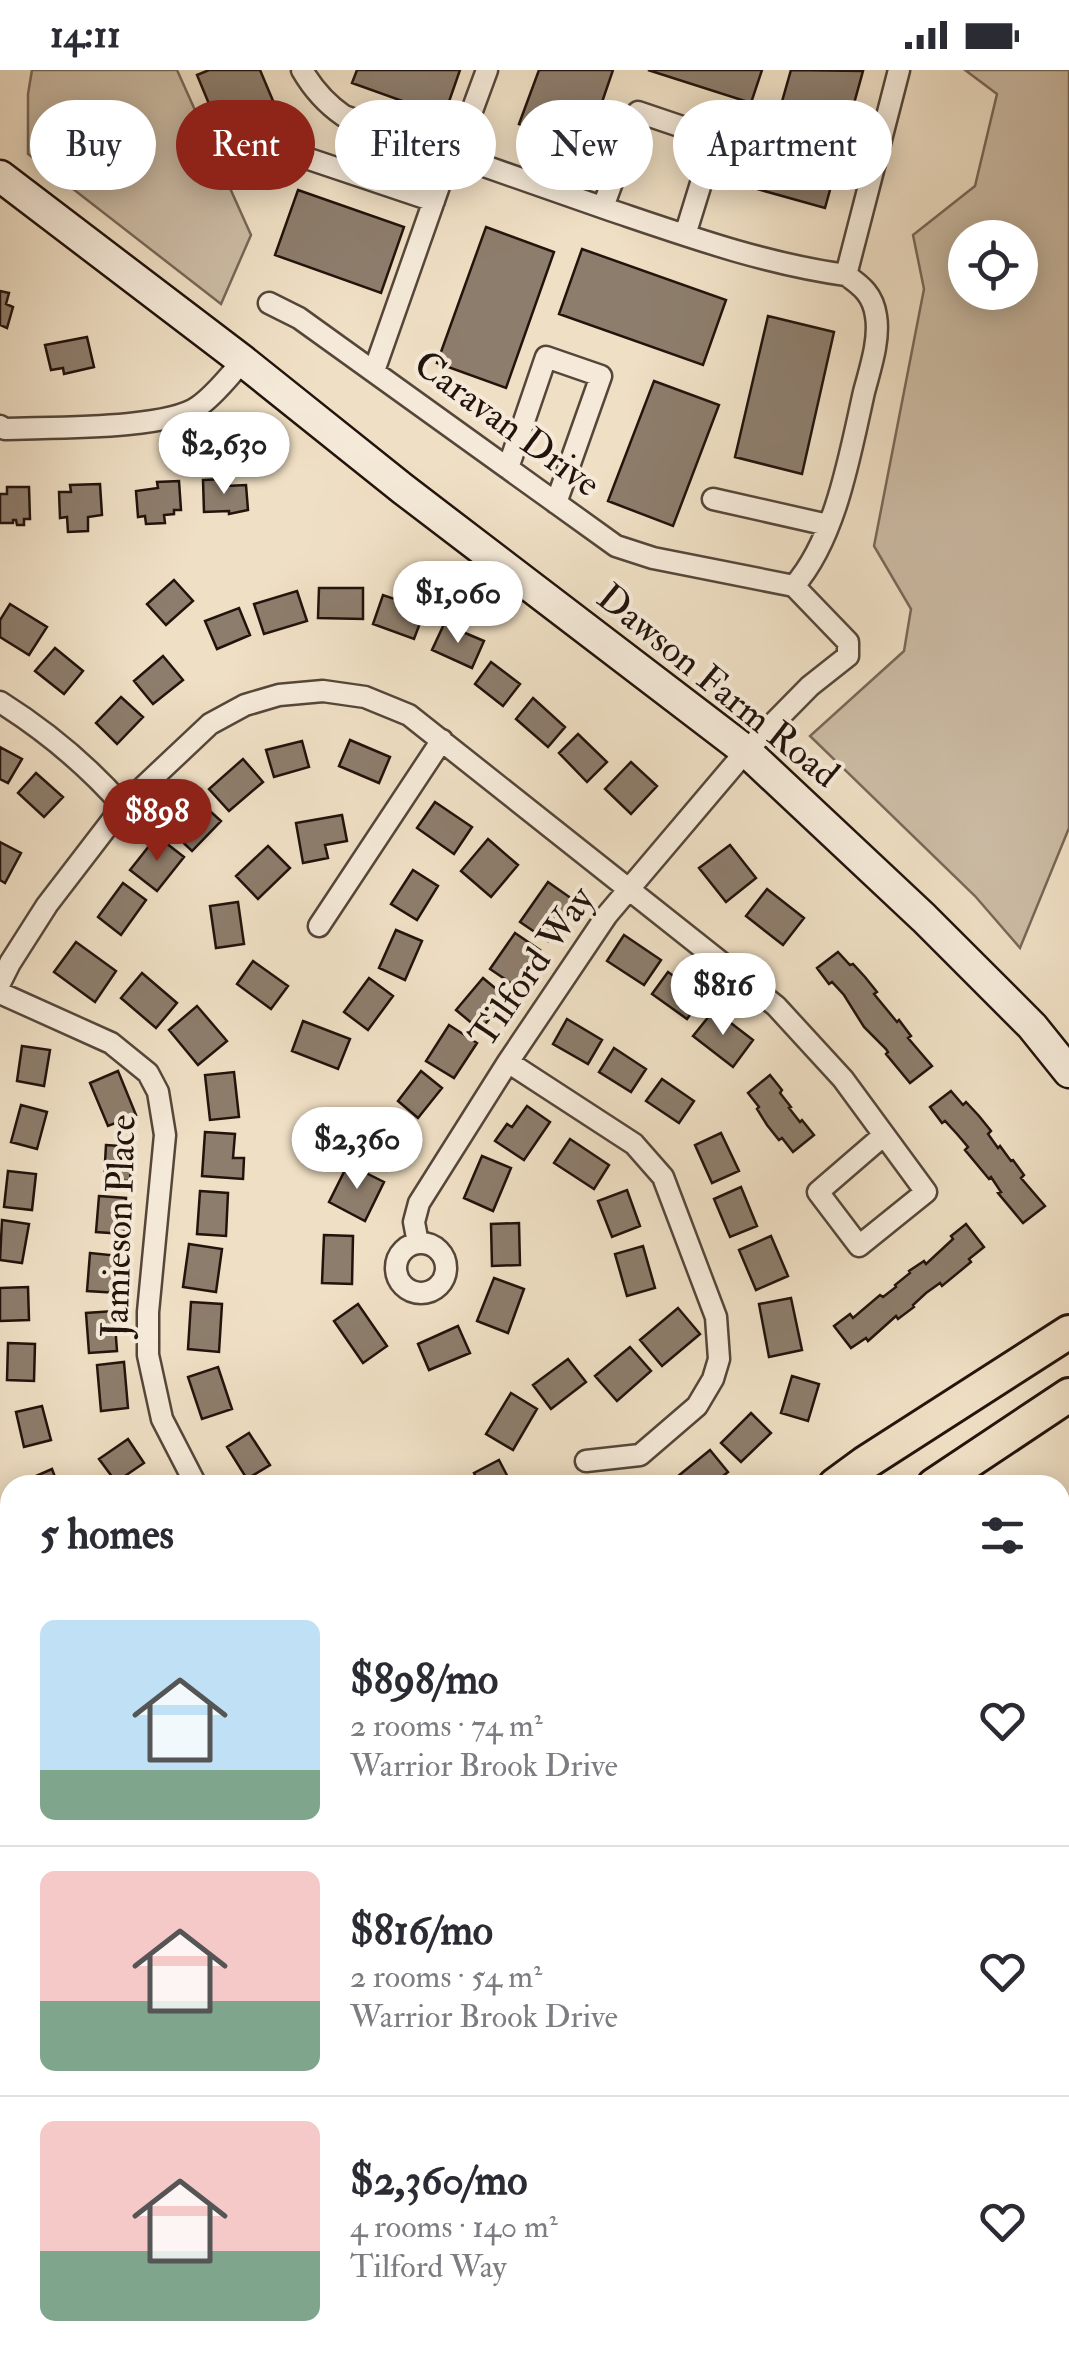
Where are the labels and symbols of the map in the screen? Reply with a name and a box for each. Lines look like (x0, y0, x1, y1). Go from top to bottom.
street label: Caravan Drive (404, 340, 610, 508)
pin: $2,630 (143, 412, 305, 497)
pin: $1,060 (377, 561, 539, 646)
street label: Dawson Farm Road (587, 574, 849, 799)
pin: $898 (98, 779, 216, 864)
street label: Tilford Way (459, 876, 606, 1057)
pin: $816 (664, 953, 782, 1038)
pin: $2,360 (276, 1107, 438, 1192)
street label: Jamieson Place (91, 1114, 147, 1339)

